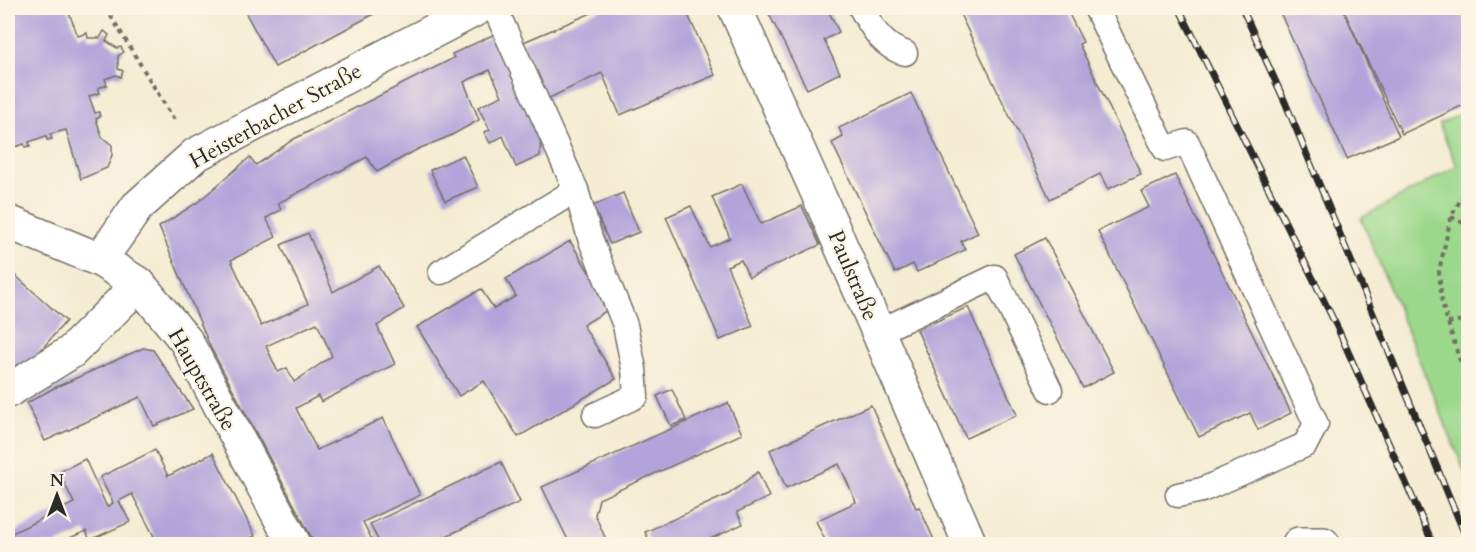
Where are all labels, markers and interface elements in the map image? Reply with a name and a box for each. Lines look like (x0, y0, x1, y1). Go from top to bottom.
street label: Heisterbacher Straße (184, 56, 367, 176)
street label: Paulstraße (821, 226, 885, 325)
street label: Hauptstraße (161, 323, 244, 436)
north arrow (27, 465, 87, 525)
text: N (50, 470, 64, 492)

